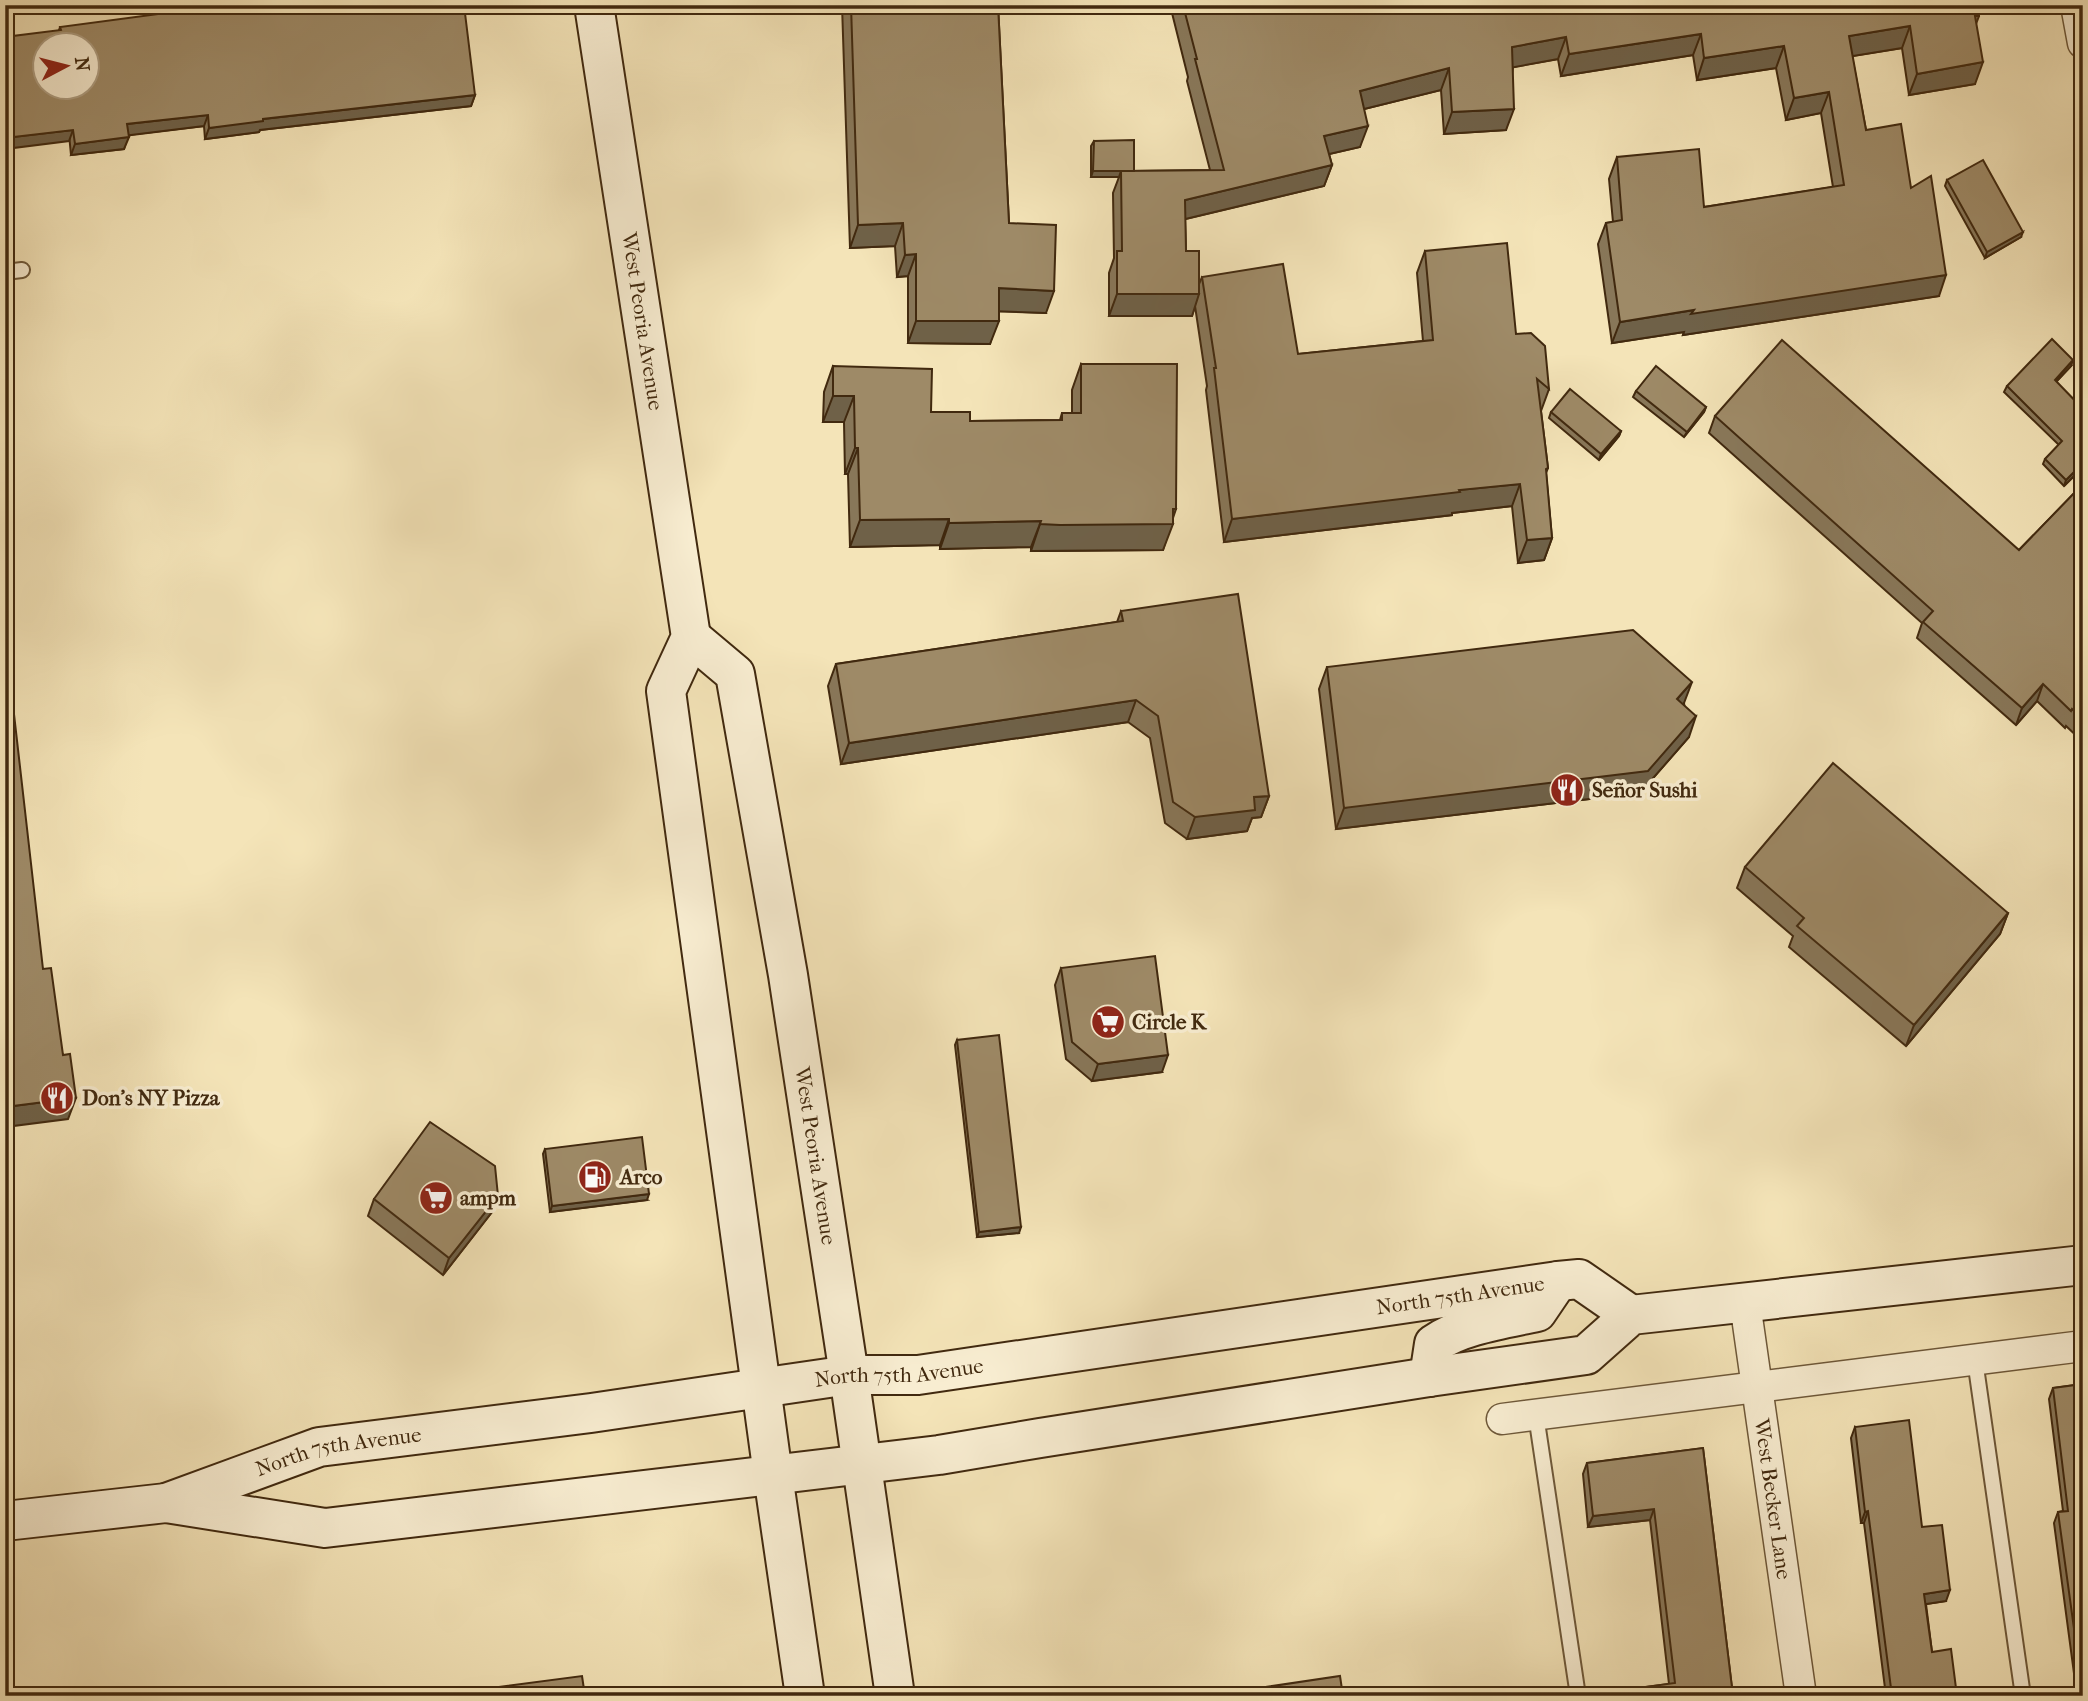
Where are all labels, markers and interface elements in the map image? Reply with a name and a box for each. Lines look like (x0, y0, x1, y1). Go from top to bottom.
north arrow (32, 32, 102, 102)
text: N (70, 56, 94, 73)
street label: West Peoria Avenue (617, 230, 668, 412)
restaurant icon: Señor Sushi (1548, 771, 1586, 809)
place label: Señor Sushi (1592, 778, 1698, 802)
supermarket icon: Circle K (1089, 1003, 1127, 1041)
place label: Circle K (1132, 1010, 1208, 1034)
street label: West Peoria Avenue (790, 1064, 841, 1246)
restaurant icon: Don's NY Pizza (38, 1079, 76, 1117)
place label: Don's NY Pizza (82, 1086, 221, 1110)
fuel station icon: Arco (576, 1158, 614, 1196)
place label: Arco (618, 1165, 663, 1189)
supermarket icon: ampm (417, 1179, 455, 1217)
place label: ampm (460, 1186, 516, 1210)
street label: North 75th Avenue (1375, 1271, 1546, 1320)
street label: North 75th Avenue (813, 1354, 985, 1392)
street label: West Becker Lane (1749, 1416, 1796, 1581)
street label: North 75th Avenue (252, 1422, 423, 1481)

